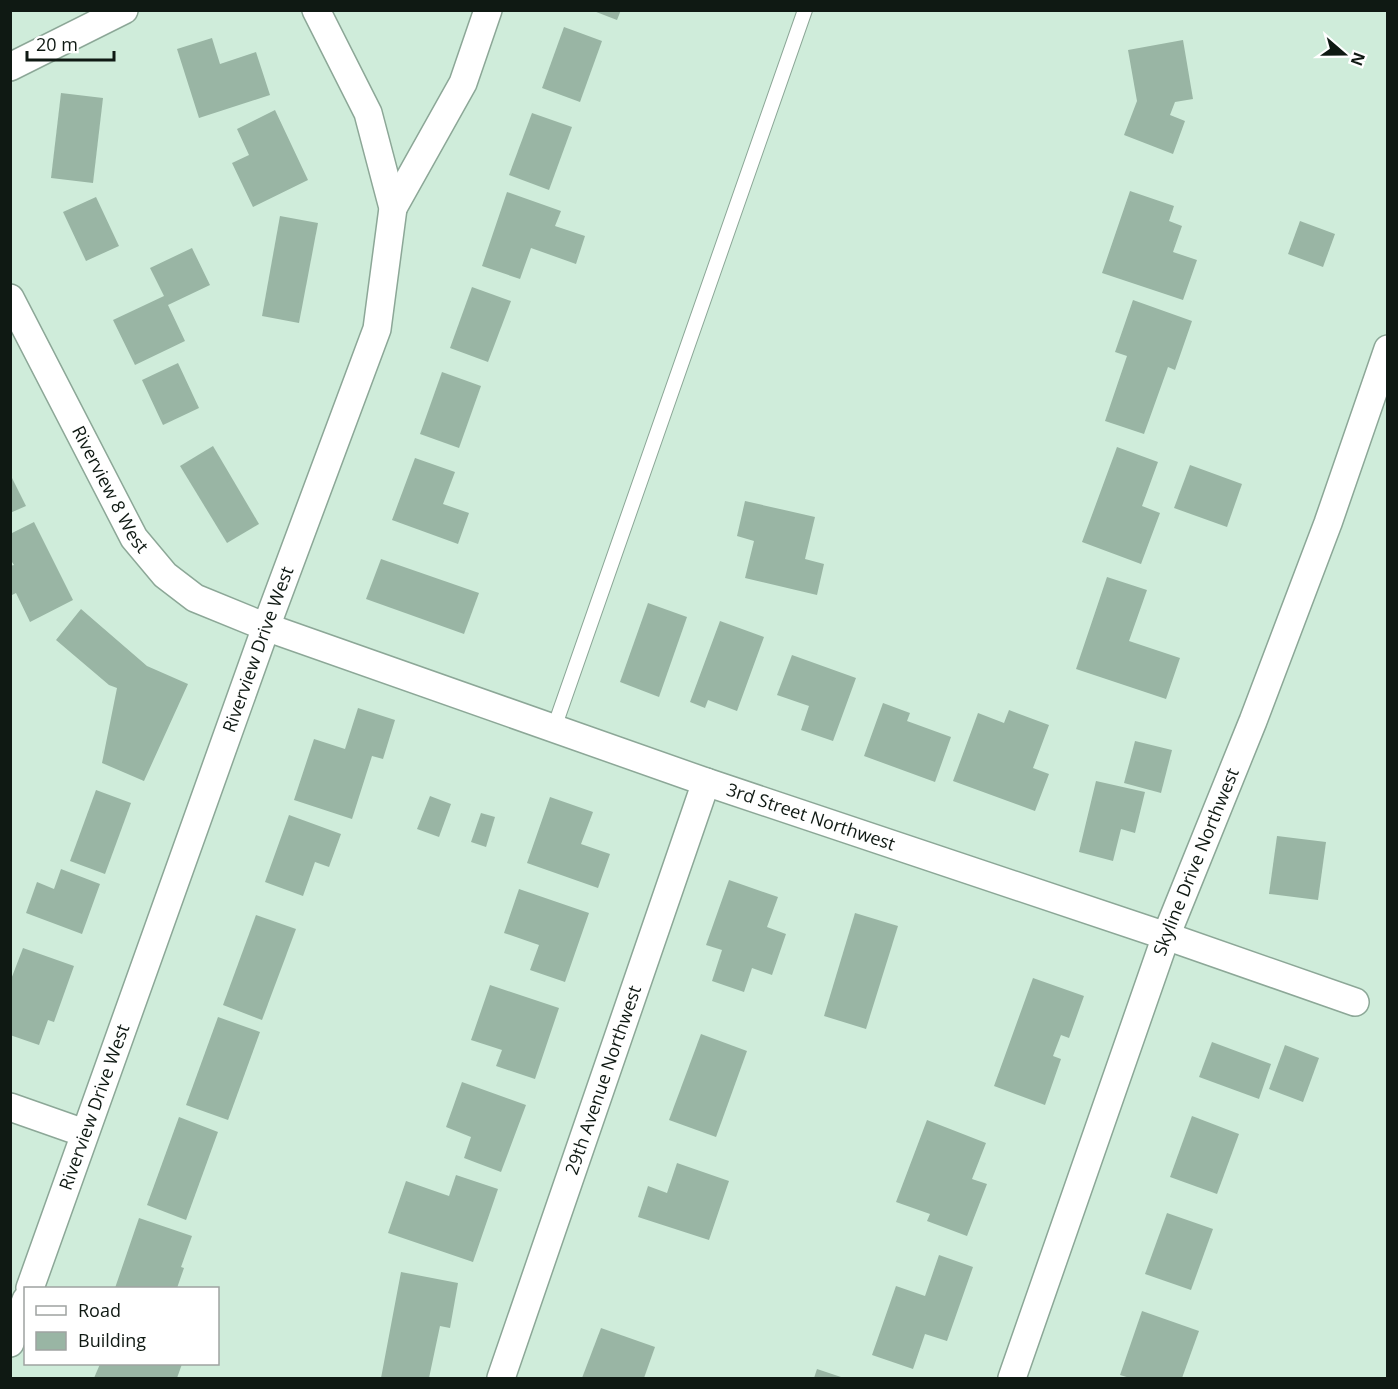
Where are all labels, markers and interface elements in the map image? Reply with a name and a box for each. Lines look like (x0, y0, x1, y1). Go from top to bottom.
scale bar (27, 24, 114, 62)
north arrow (1314, 24, 1374, 84)
text: 20 m (36, 32, 78, 56)
text: N (1346, 49, 1371, 69)
street label: Riverview 8 West (67, 421, 155, 558)
street label: Riverview Drive West (216, 563, 299, 736)
street label: Skyline Drive Northwest (1147, 764, 1244, 959)
street label: 3rd Street Northwest (724, 777, 899, 856)
street label: 29th Avenue Northwest (559, 982, 646, 1178)
street label: Riverview Drive West (53, 1020, 134, 1193)
legend (24, 1287, 219, 1365)
text: Road (78, 1298, 121, 1322)
text: Building (78, 1328, 146, 1352)

